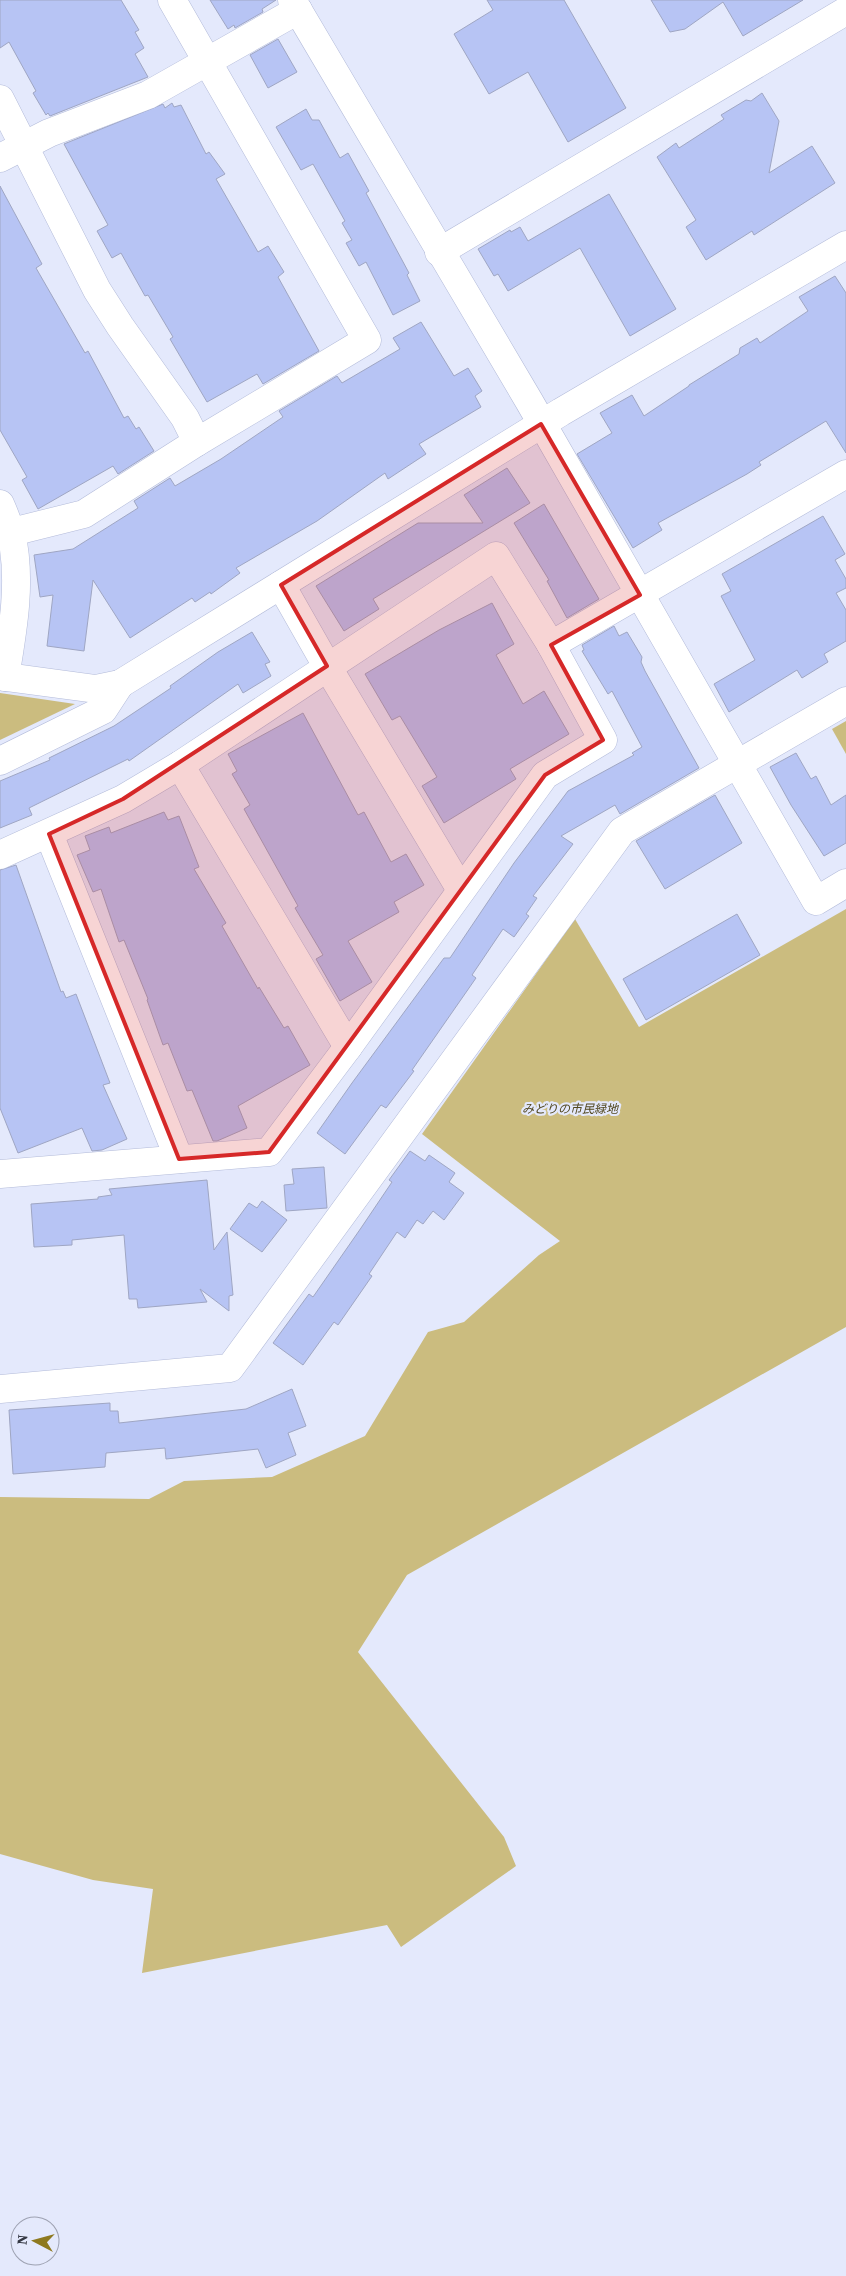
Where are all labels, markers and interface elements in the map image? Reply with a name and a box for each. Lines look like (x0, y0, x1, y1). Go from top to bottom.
park label: みどりの市民緑地 (522, 1101, 620, 1117)
north arrow (10, 2216, 60, 2266)
text: N (12, 2234, 33, 2246)

